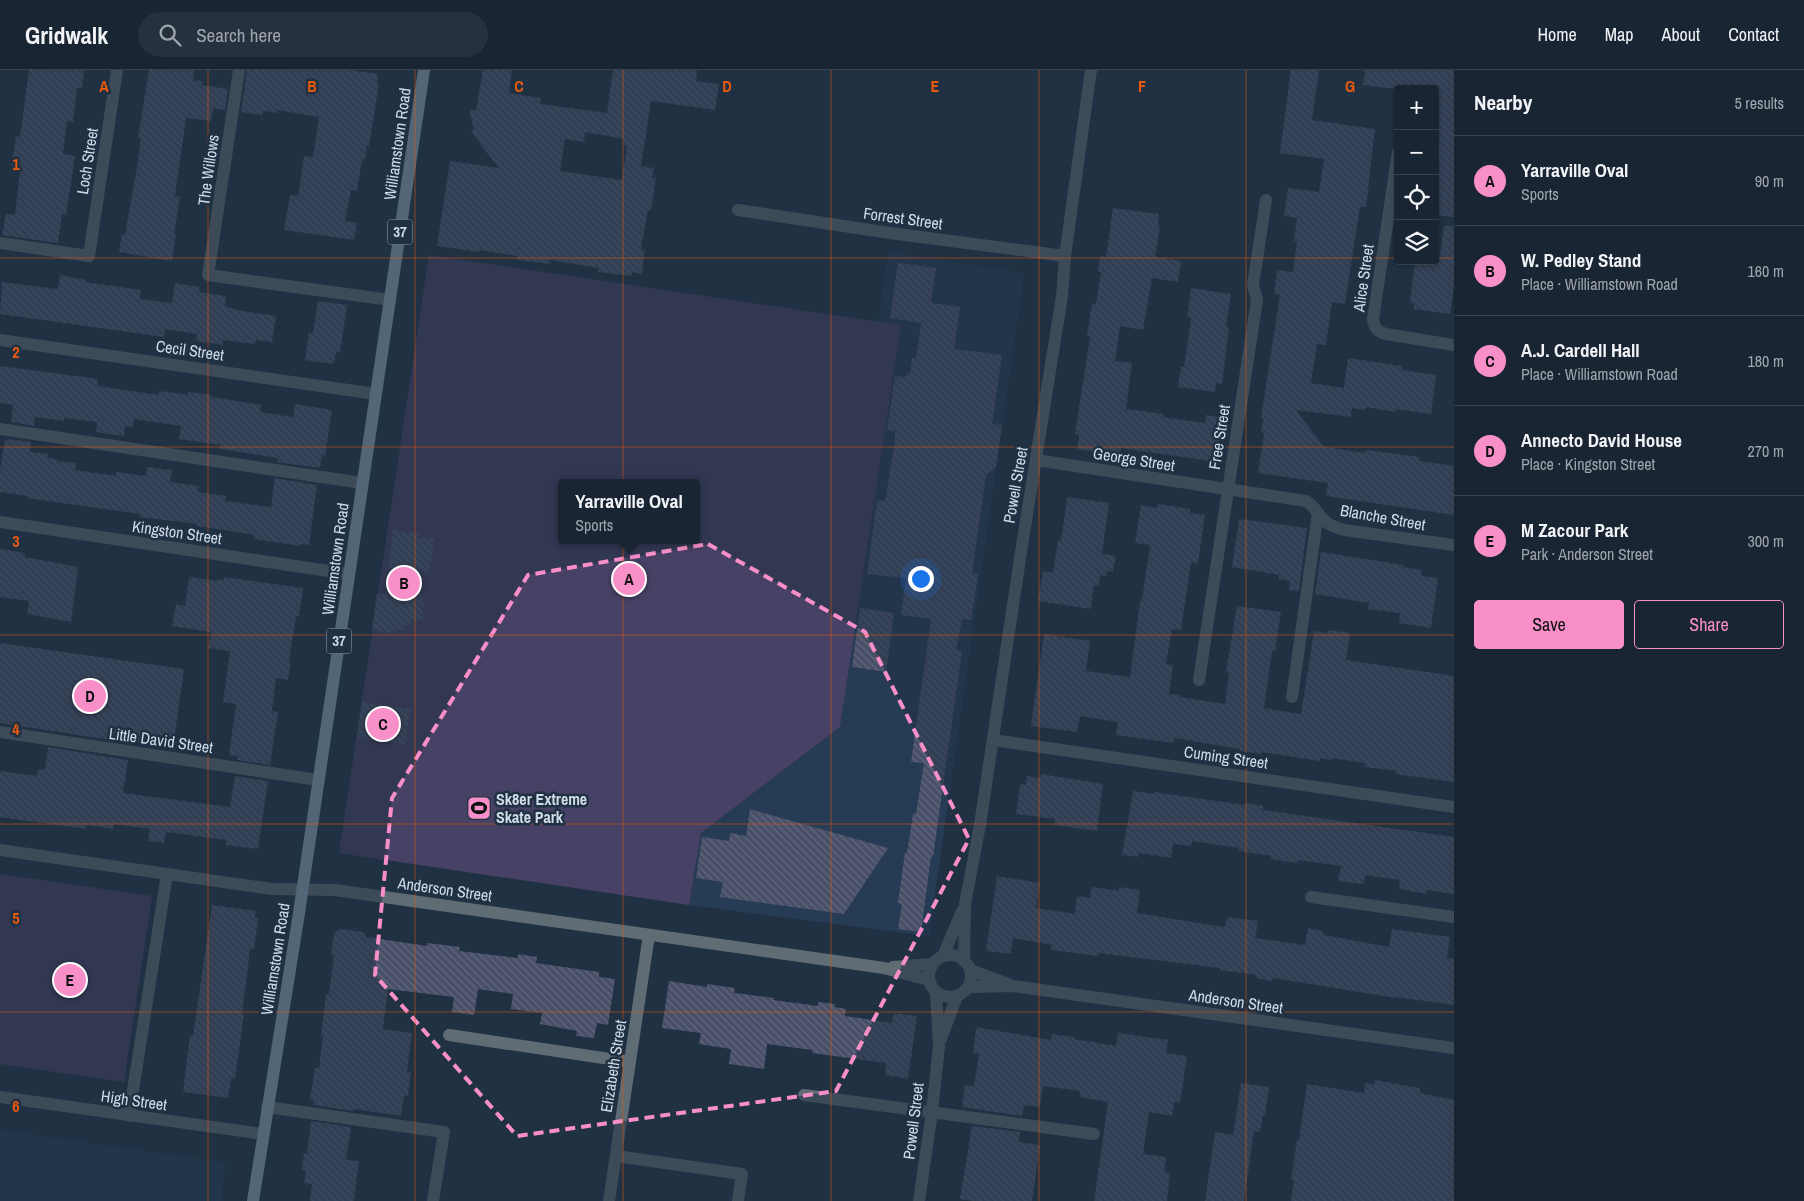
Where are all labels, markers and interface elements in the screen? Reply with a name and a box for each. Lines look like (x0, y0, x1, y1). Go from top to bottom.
search box (138, 12, 488, 57)
text: Gridwalk (25, 19, 108, 51)
icon: search (156, 21, 184, 49)
text: Search here (196, 22, 281, 48)
text: Home (1537, 22, 1577, 47)
text: Map (1605, 22, 1634, 47)
text: About (1662, 22, 1700, 47)
text: Contact (1728, 22, 1779, 47)
text: A (99, 75, 109, 97)
text: B (307, 75, 317, 97)
text: C (514, 75, 524, 97)
text: D (722, 75, 732, 97)
text: E (931, 75, 940, 97)
text: F (1138, 75, 1146, 97)
text: G (1345, 75, 1355, 97)
map controls (1394, 85, 1439, 265)
button: + (1394, 85, 1439, 130)
street label: Williamstown Road (378, 87, 416, 201)
text: Nearby (1474, 88, 1532, 117)
text: 5 results (1734, 92, 1784, 114)
street label: Loch Street (71, 126, 103, 196)
button: − (1394, 130, 1439, 175)
street label: The Willows (192, 133, 224, 207)
text: 1 (12, 153, 20, 175)
text: Yarraville Oval (1521, 157, 1628, 183)
text: A (1485, 170, 1495, 192)
text: 90 m (1755, 170, 1784, 192)
button: locate (1394, 175, 1439, 220)
text: Sports (1521, 183, 1559, 205)
street label: Forrest Street (862, 202, 944, 234)
road number: 37 (388, 220, 412, 244)
button: layers (1394, 220, 1439, 265)
street label: Alice Street (1347, 243, 1379, 314)
text: W. Pedley Stand (1521, 247, 1641, 273)
text: B (1485, 260, 1495, 282)
text: 160 m (1748, 260, 1784, 282)
text: Place · Williamstown Road (1521, 273, 1678, 295)
street label: Cecil Street (155, 334, 226, 366)
text: A.J. Cardell Hall (1521, 337, 1640, 363)
text: 2 (12, 341, 20, 363)
text: C (1485, 350, 1495, 372)
text: 180 m (1748, 350, 1784, 372)
text: Place · Williamstown Road (1521, 363, 1678, 385)
street label: Free Street (1203, 403, 1235, 471)
text: Annecto David House (1521, 427, 1682, 453)
text: D (1485, 440, 1495, 462)
text: 270 m (1748, 440, 1784, 462)
street label: George Street (1092, 442, 1177, 476)
street label: Powell Street (997, 445, 1033, 525)
text: Place · Kingston Street (1521, 453, 1655, 475)
popup (558, 479, 700, 544)
text: Yarraville Oval (575, 488, 683, 514)
street label: Blanche Street (1339, 499, 1428, 535)
street label: Williamstown Road (316, 502, 354, 616)
text: Sports (575, 514, 613, 536)
street label: Kingston Street (131, 515, 224, 549)
text: M Zacour Park (1521, 517, 1628, 543)
text: 3 (12, 530, 20, 552)
text: E (1486, 530, 1494, 552)
text: 300 m (1748, 530, 1784, 552)
text: Park · Anderson Street (1521, 543, 1653, 565)
pin: A (613, 560, 645, 598)
pin: B (388, 564, 420, 602)
your location (908, 566, 934, 592)
button: Save (1474, 600, 1624, 649)
button: Share (1634, 600, 1784, 649)
road number: 37 (326, 628, 352, 654)
pin: D (74, 677, 106, 715)
pin: C (367, 705, 399, 743)
text: 4 (12, 718, 20, 740)
street label: Little David Street (107, 722, 215, 758)
street label: Cuming Street (1183, 740, 1270, 774)
place label: Sk8er Extreme Skate Park (496, 788, 587, 828)
sports icon: Sk8er Extreme Skate Park (466, 795, 492, 821)
street label: Anderson Street (396, 871, 494, 907)
street label: Williamstown Road (255, 901, 295, 1017)
text: 5 (12, 907, 20, 929)
pin: E (54, 961, 86, 999)
street label: Anderson Street (1187, 983, 1285, 1019)
street label: Elizabeth Street (595, 1018, 631, 1114)
street label: Powell Street (897, 1081, 929, 1161)
street label: High Street (100, 1084, 169, 1116)
text: 6 (12, 1095, 20, 1117)

